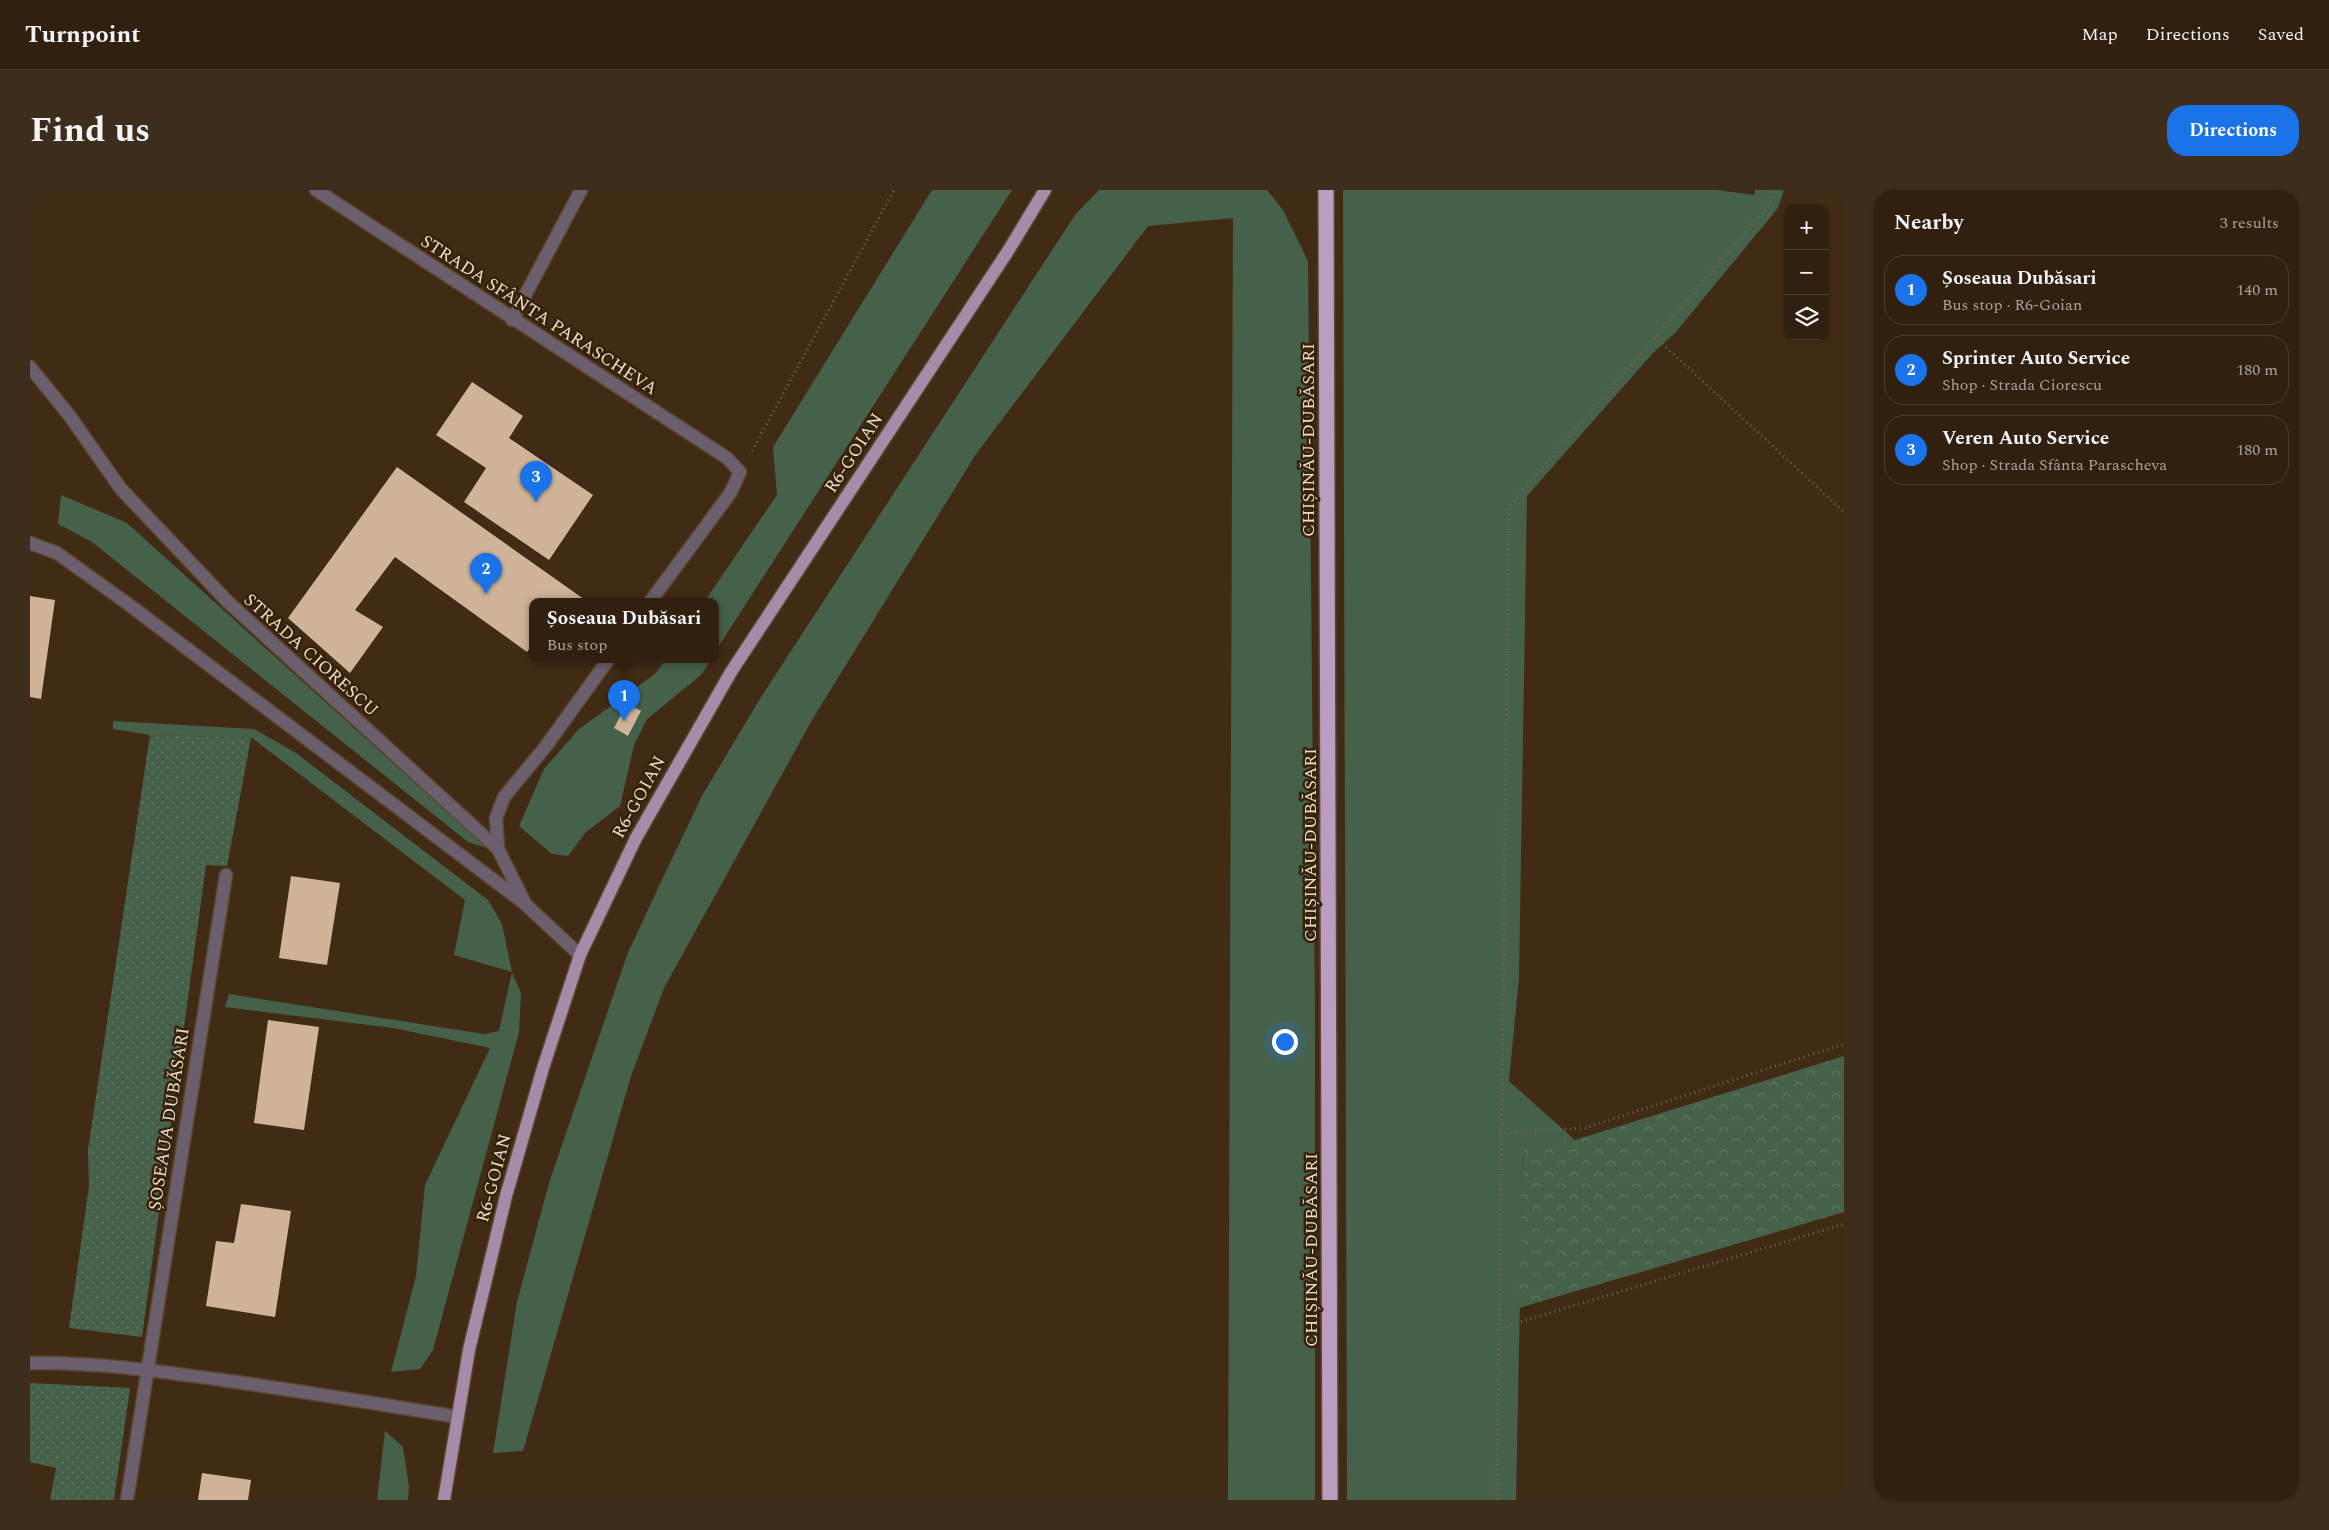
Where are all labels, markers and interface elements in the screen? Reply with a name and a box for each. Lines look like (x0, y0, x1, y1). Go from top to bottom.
text: Turnpoint (25, 17, 141, 53)
text: Map (2082, 21, 2118, 48)
text: Directions (2146, 21, 2230, 48)
text: Saved (2258, 21, 2304, 48)
text: Find us (30, 104, 150, 157)
button: Directions (2167, 105, 2299, 156)
map controls (1784, 205, 1829, 340)
button: + (1784, 205, 1829, 250)
text: Nearby (1894, 207, 1964, 239)
text: 3 results (2220, 211, 2279, 235)
street label: STRADA SFÂNTA PARASCHEVA (415, 228, 663, 402)
button: − (1784, 250, 1829, 295)
text: Șoseaua Dubăsari (1942, 264, 2097, 293)
text: 1 (1907, 278, 1915, 302)
text: 140 m (2236, 278, 2278, 302)
text: Bus stop · R6-Goian (1942, 293, 2082, 317)
button: layers (1784, 295, 1829, 340)
street label: CHIȘINĂU-DUBĂSARI (1295, 343, 1322, 537)
text: Sprinter Auto Service (1942, 344, 2130, 373)
text: 2 (1907, 358, 1915, 382)
text: 180 m (2236, 358, 2278, 382)
text: Shop · Strada Ciorescu (1942, 373, 2102, 397)
street label: R6-GOIAN (818, 408, 890, 498)
text: Veren Auto Service (1942, 424, 2109, 453)
text: 3 (1907, 438, 1915, 462)
text: 180 m (2236, 438, 2278, 462)
text: Shop · Strada Sfânta Parascheva (1942, 453, 2167, 477)
pin: 3 (520, 461, 552, 502)
pin: 2 (470, 553, 502, 594)
street label: STRADA CIORESCU (237, 587, 385, 723)
popup (529, 598, 719, 663)
text: Șoseaua Dubăsari (547, 604, 701, 633)
text: Bus stop (547, 633, 607, 657)
pin: 1 (608, 680, 640, 721)
street label: CHIȘINĂU-DUBĂSARI (1297, 748, 1324, 942)
street label: R6-GOIAN (605, 751, 673, 843)
street label: ȘOSEAUA DUBĂSARI (141, 1025, 197, 1213)
your location (1272, 1029, 1298, 1055)
street label: R6-GOIAN (469, 1131, 519, 1225)
street label: CHIȘINĂU-DUBĂSARI (1298, 1153, 1325, 1347)

